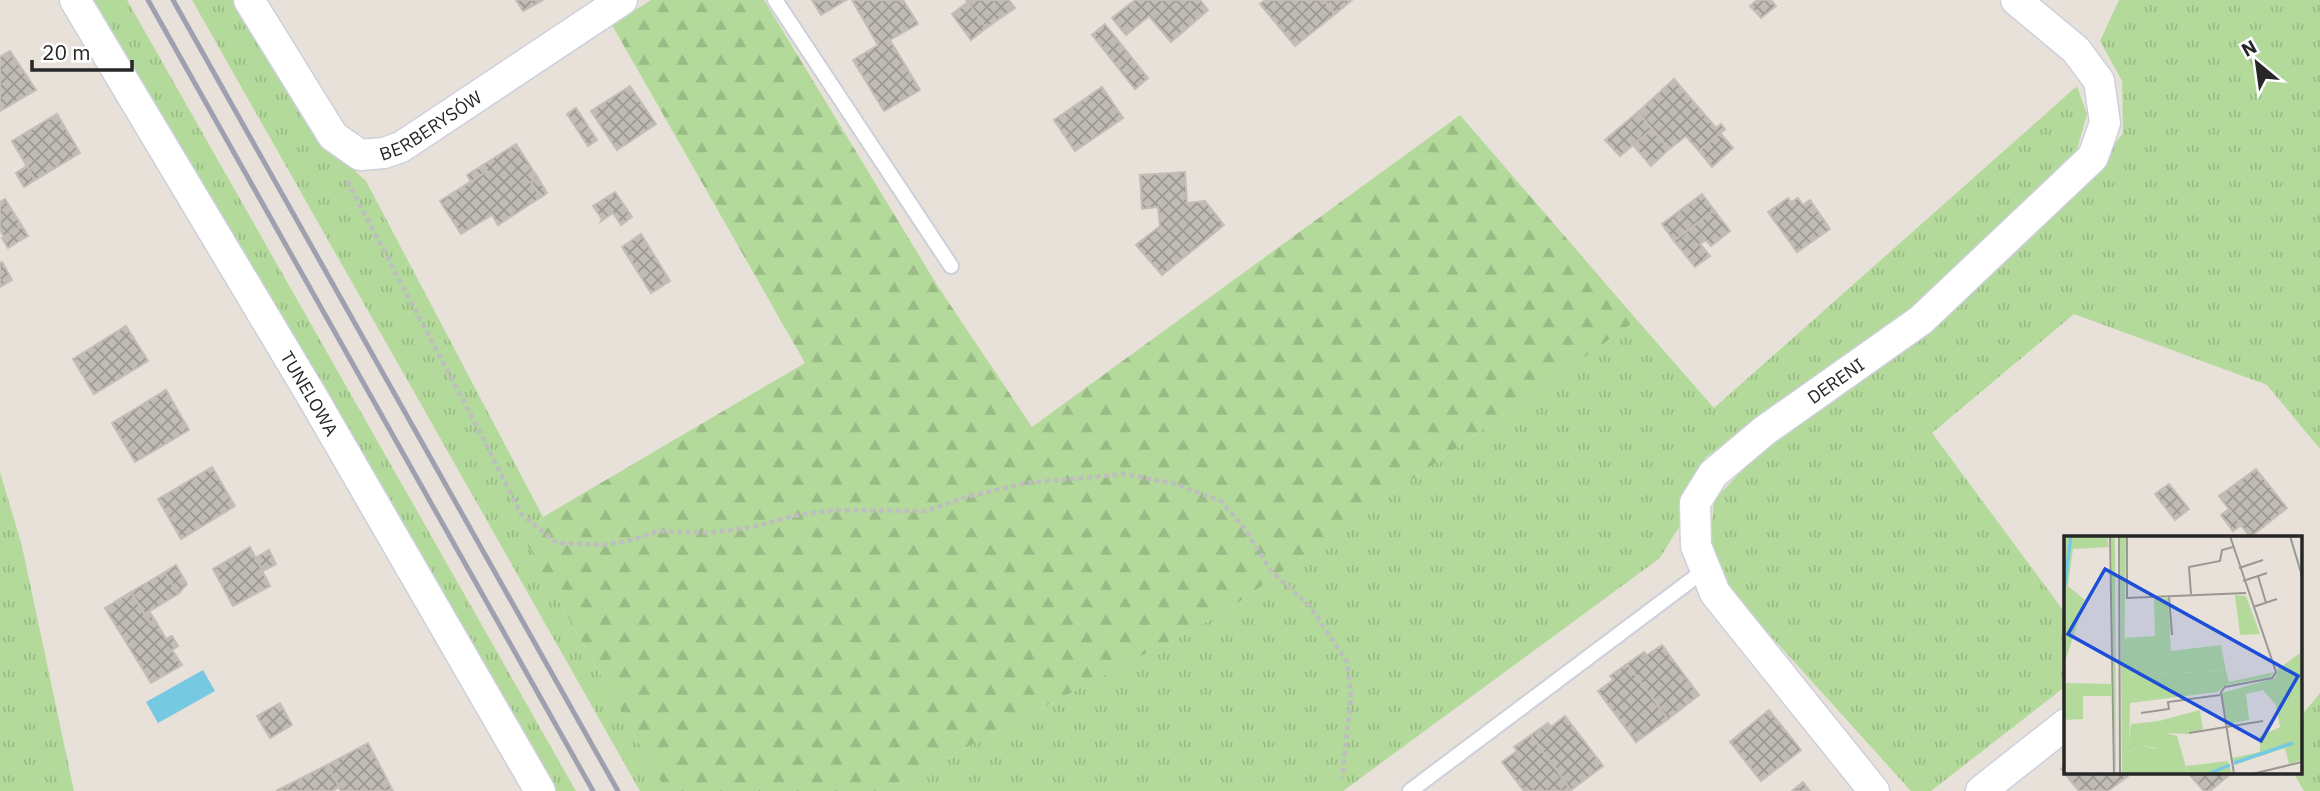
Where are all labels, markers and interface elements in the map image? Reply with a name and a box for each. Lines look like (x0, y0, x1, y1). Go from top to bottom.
scale bar (32, 28, 131, 72)
north arrow (2222, 28, 2292, 98)
text: N (2237, 34, 2261, 62)
text: 20 m (42, 38, 91, 66)
street label: BERBERYSÓW (376, 85, 486, 165)
street label: TUNELOWA (276, 347, 344, 440)
street label: DERENI (1802, 352, 1868, 409)
inset map (2064, 536, 2302, 774)

